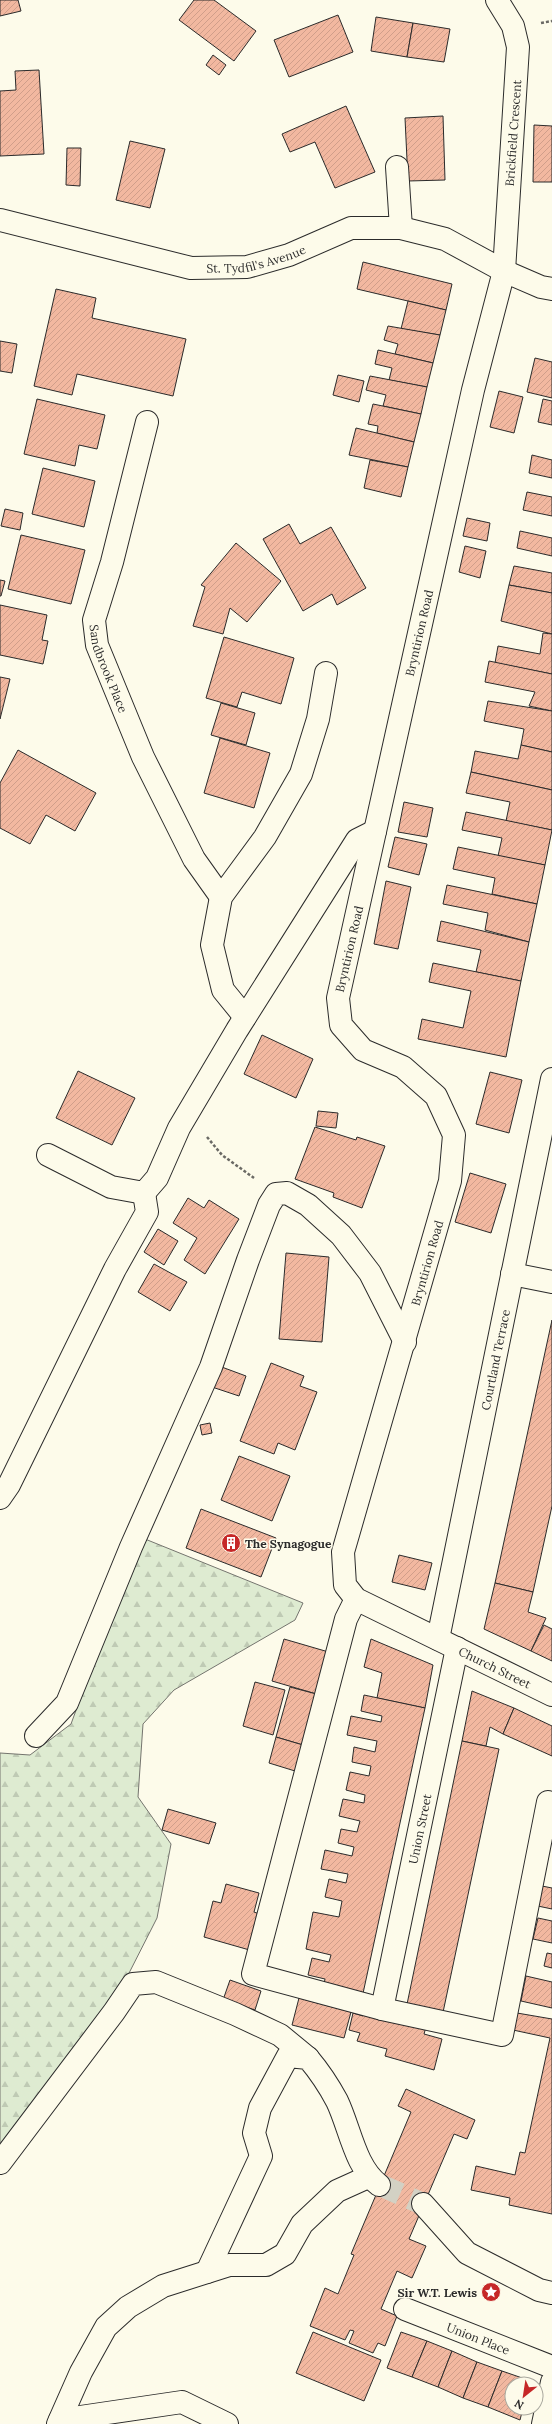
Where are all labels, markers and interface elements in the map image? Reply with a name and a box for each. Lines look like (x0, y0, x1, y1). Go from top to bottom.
street label: Brickfield Crescent (502, 79, 524, 187)
street label: St. Tydfil's Avenue (206, 241, 308, 275)
street label: Bryntirion Road (402, 588, 436, 678)
street label: Sandbrook Place (87, 624, 132, 715)
street label: Bryntirion Road (332, 904, 366, 994)
street label: Bryntirion Road (408, 1219, 446, 1307)
street label: Courtland Terrace (477, 1307, 513, 1412)
building icon: The Synagogue (220, 1532, 242, 1554)
place label: The Synagogue (245, 1536, 332, 1551)
street label: Church Street (456, 1643, 534, 1691)
street label: Union Street (405, 1792, 434, 1865)
place icon: Sir W.T. Lewis (480, 2281, 502, 2303)
place label: Sir W.T. Lewis (397, 2285, 477, 2300)
street label: Union Place (445, 2319, 513, 2357)
north arrow (504, 2376, 544, 2416)
text: N (511, 2396, 526, 2413)

